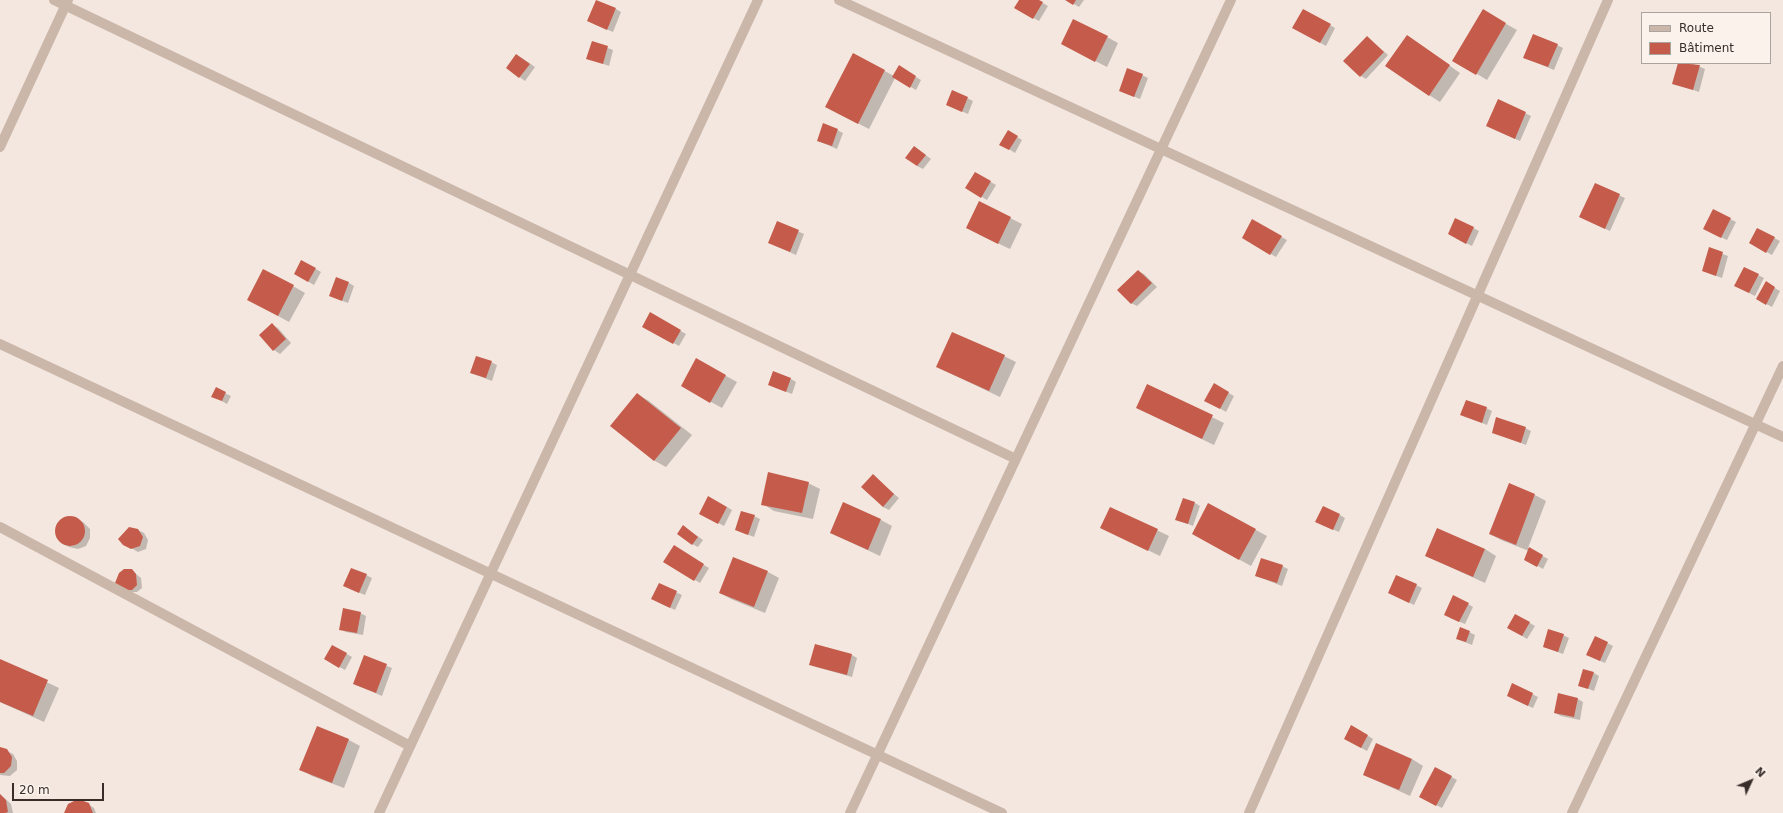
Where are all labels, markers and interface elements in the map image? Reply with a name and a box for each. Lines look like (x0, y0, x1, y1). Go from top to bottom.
legend (1641, 12, 1771, 64)
text: Route (1679, 21, 1714, 35)
text: Bâtiment (1679, 41, 1734, 55)
north arrow (1731, 761, 1771, 801)
text: N (1752, 764, 1768, 780)
scale bar (14, 775, 106, 801)
text: 20 m (19, 783, 50, 797)

